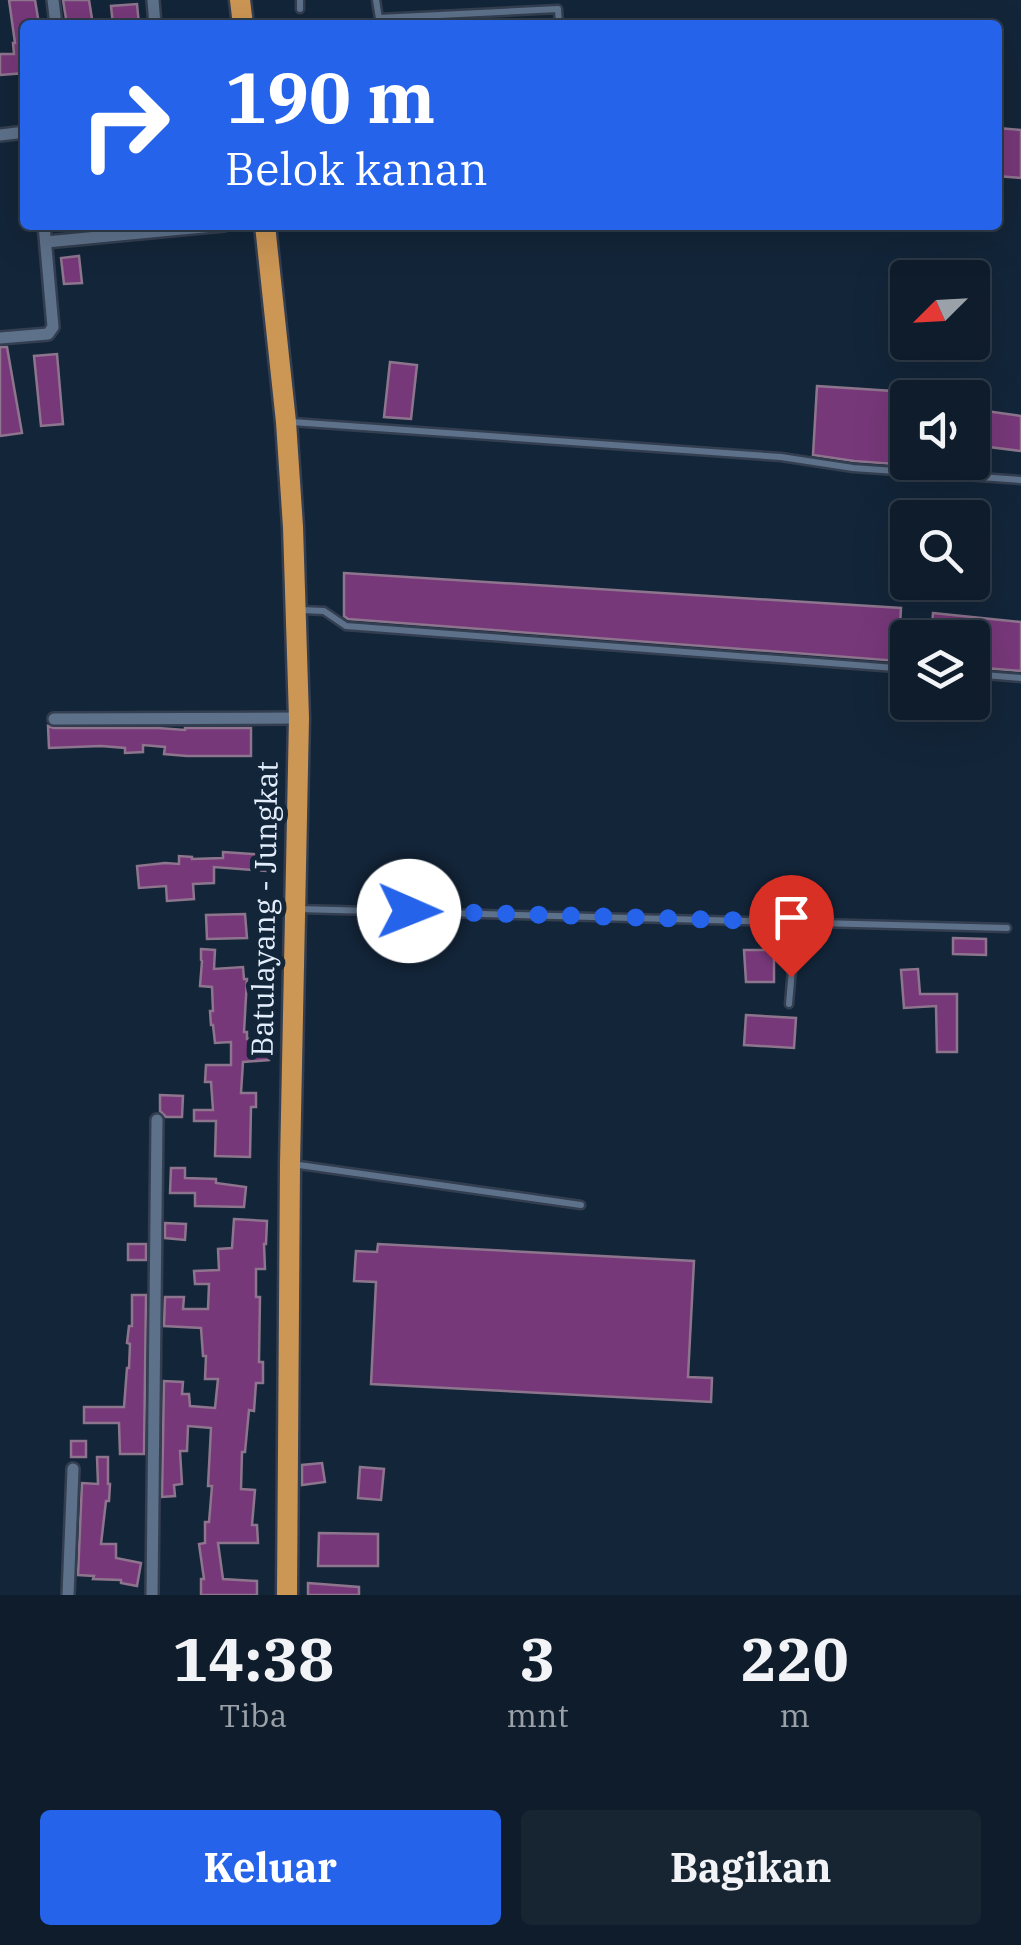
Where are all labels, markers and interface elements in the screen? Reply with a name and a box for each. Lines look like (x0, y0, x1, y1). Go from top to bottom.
text: 190 m (225, 51, 435, 142)
icon: right (60, 60, 190, 190)
text: Belok kanan (225, 139, 488, 197)
north arrow (890, 260, 990, 360)
map controls (890, 260, 990, 720)
button: sound (890, 380, 990, 480)
button: search (890, 500, 990, 600)
button: layers (890, 620, 990, 720)
street label: Batulayang - Jungkat (241, 761, 286, 1057)
position arrow (357, 859, 461, 963)
pin (749, 875, 834, 978)
icon: arrive (764, 890, 819, 945)
text: 14:38 (172, 1619, 334, 1698)
text: 3 (520, 1619, 556, 1698)
text: 220 (741, 1619, 849, 1698)
text: Tiba (219, 1694, 287, 1736)
text: mnt (506, 1694, 569, 1736)
text: m (780, 1694, 810, 1736)
button: Keluar (40, 1810, 501, 1925)
button: Bagikan (521, 1810, 981, 1925)

